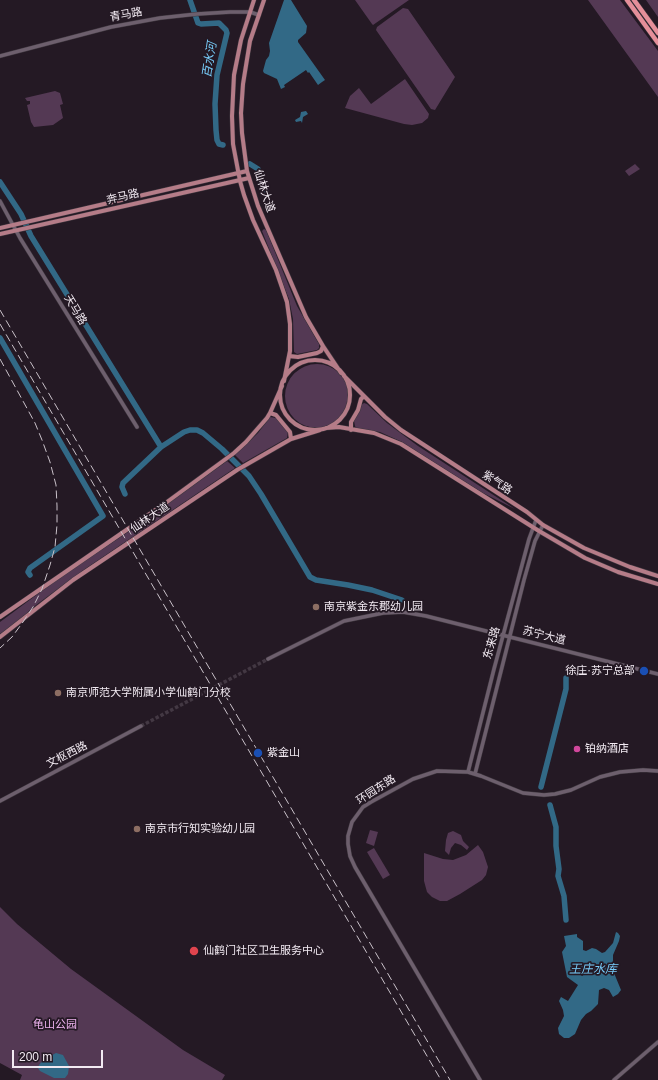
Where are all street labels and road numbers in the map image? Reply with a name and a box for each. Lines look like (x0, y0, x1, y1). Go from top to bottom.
street label: 青马路 (109, 5, 143, 25)
street label: 仙林大道 (251, 168, 277, 214)
street label: 奔马路 (105, 187, 141, 207)
street label: 天马路 (61, 292, 89, 328)
street label: 紫气路 (480, 468, 514, 498)
street label: 仙林大道 (128, 500, 172, 536)
street label: 苏宁大道 (521, 624, 567, 648)
street label: 东来路 (481, 625, 503, 661)
street label: 文枢西路 (44, 739, 90, 771)
street label: 环园东路 (354, 772, 398, 808)

